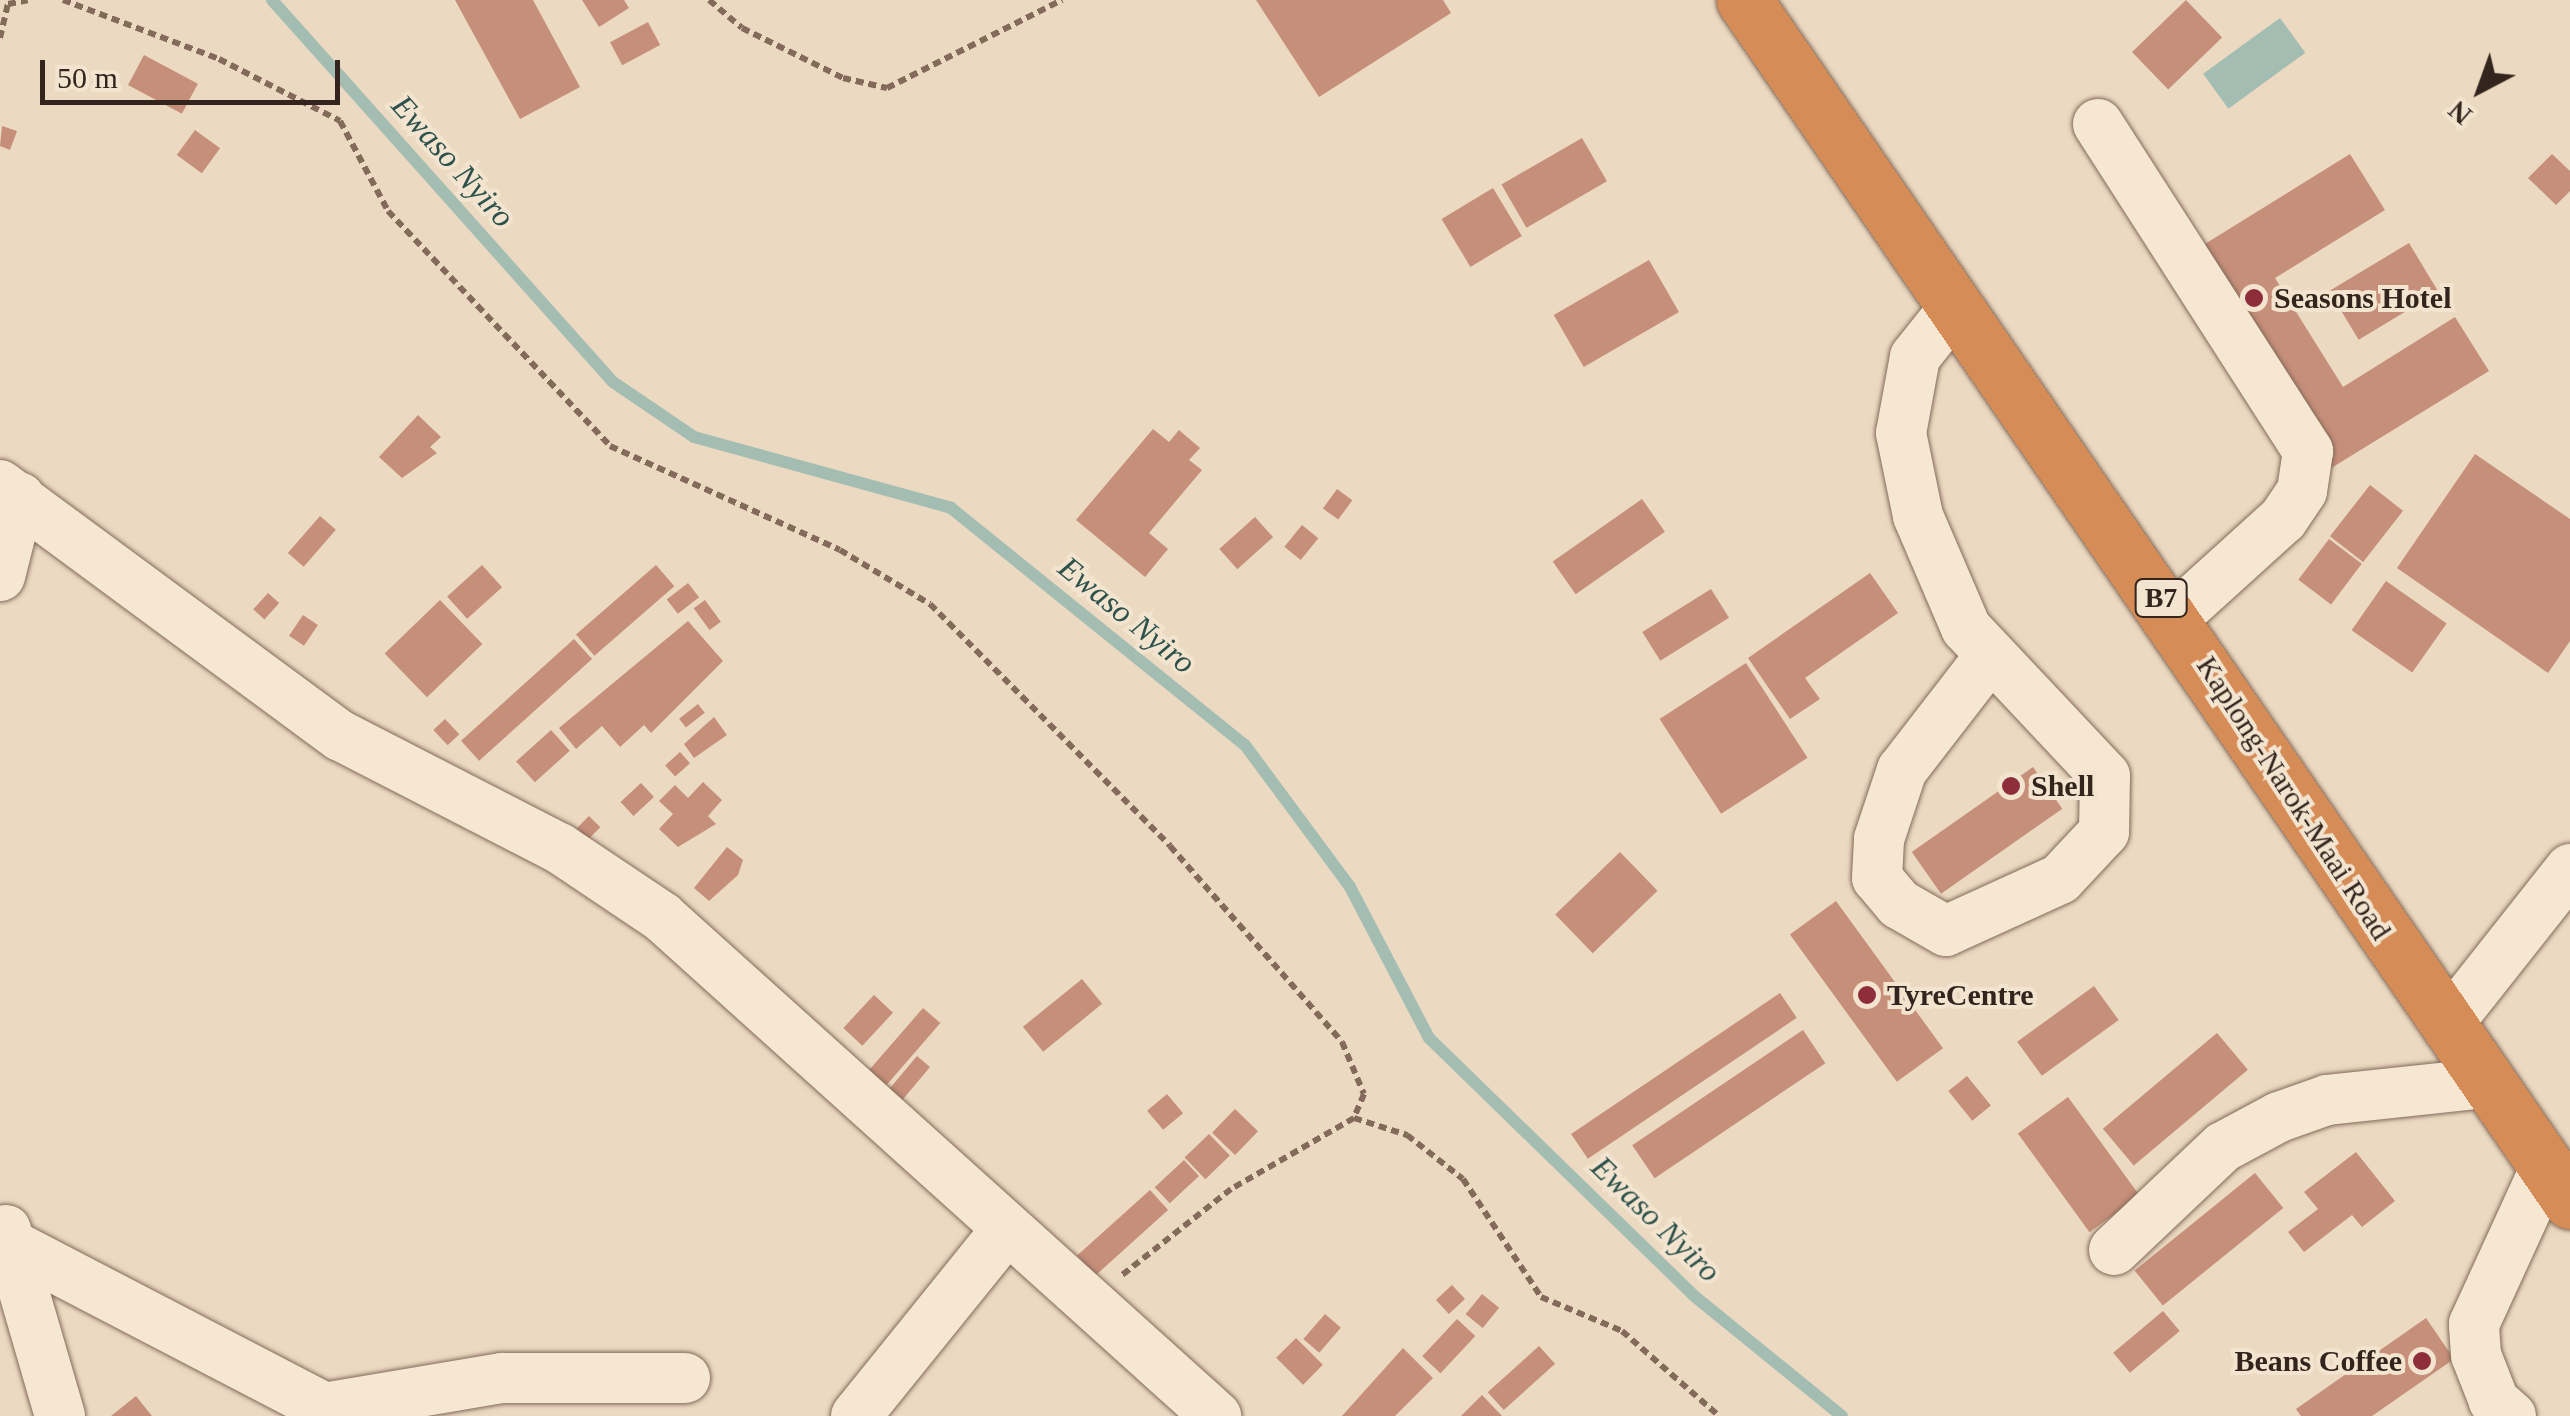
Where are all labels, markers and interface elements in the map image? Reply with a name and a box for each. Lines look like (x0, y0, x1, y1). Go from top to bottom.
scale bar (45, 40, 345, 102)
north arrow (2430, 40, 2530, 140)
text: 50 m (57, 61, 118, 94)
water label: Ewaso Nyiro (384, 87, 522, 235)
text: N (2442, 95, 2478, 131)
place label: Seasons Hotel (2274, 280, 2452, 316)
marker: Seasons Hotel (2243, 287, 2265, 309)
water label: Ewaso Nyiro (1051, 548, 1203, 682)
road number: B7 (2134, 575, 2188, 621)
street label: Kaplong-Narok-Maai Road (2189, 650, 2399, 946)
place label: Shell (2031, 768, 2094, 804)
marker: Shell (2000, 775, 2022, 797)
place label: TyreCentre (1887, 977, 2034, 1013)
marker: TyreCentre (1856, 984, 1878, 1006)
water label: Ewaso Nyiro (1583, 1148, 1729, 1290)
place label: Beans Coffee (2235, 1343, 2402, 1379)
marker: Beans Coffee (2411, 1350, 2433, 1372)

